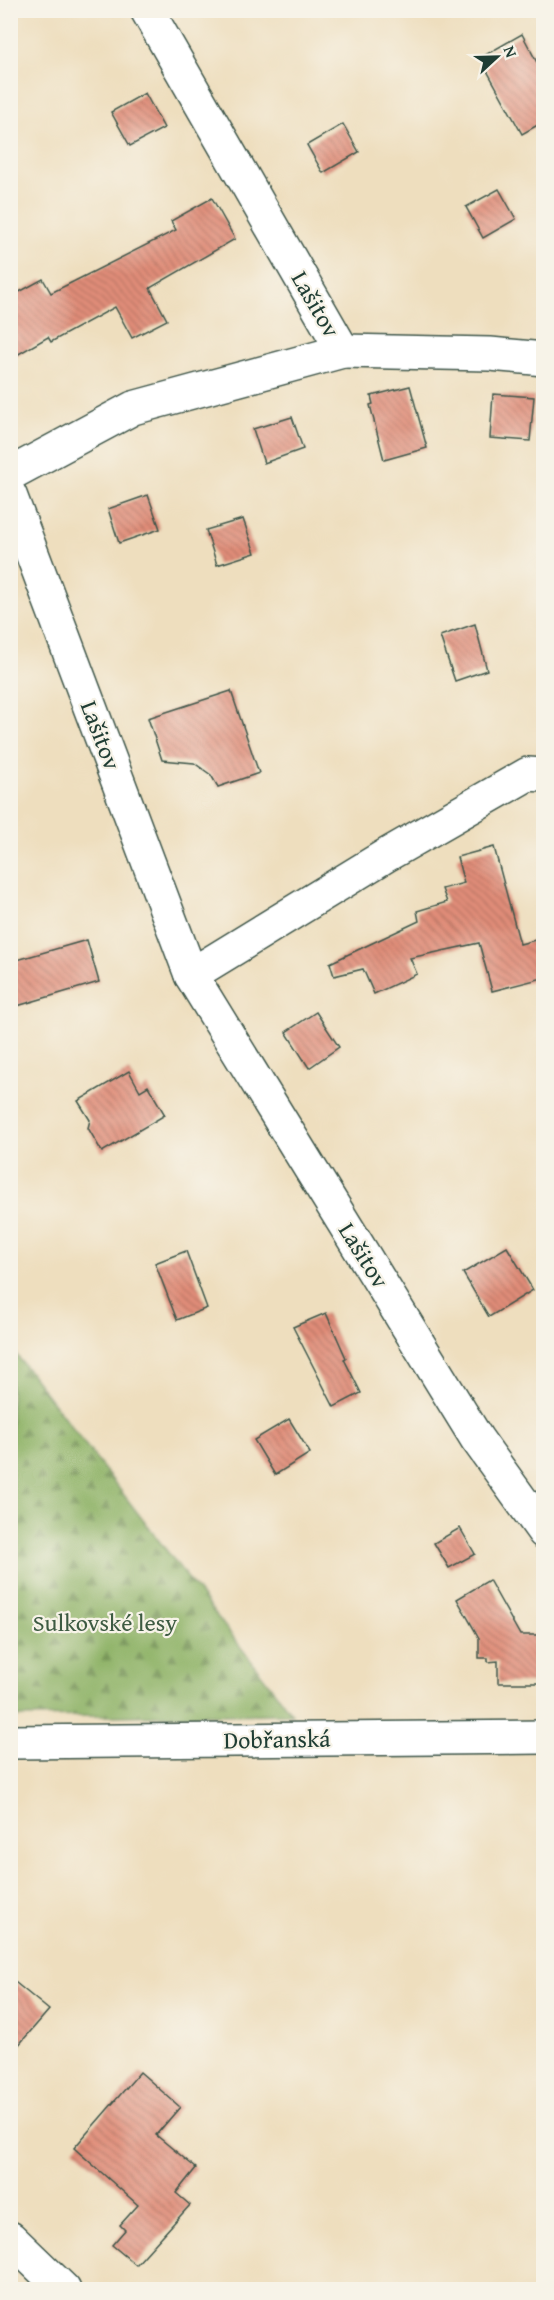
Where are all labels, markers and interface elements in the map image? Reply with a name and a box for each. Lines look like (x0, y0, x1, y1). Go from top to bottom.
north arrow (467, 27, 527, 87)
text: N (498, 42, 524, 61)
street label: Lašitov (283, 264, 349, 344)
street label: Lašitov (72, 695, 130, 775)
street label: Lašitov (330, 1215, 398, 1295)
park label: Sulkovské lesy (33, 1605, 177, 1640)
street label: Dobřanská (223, 1721, 331, 1757)

